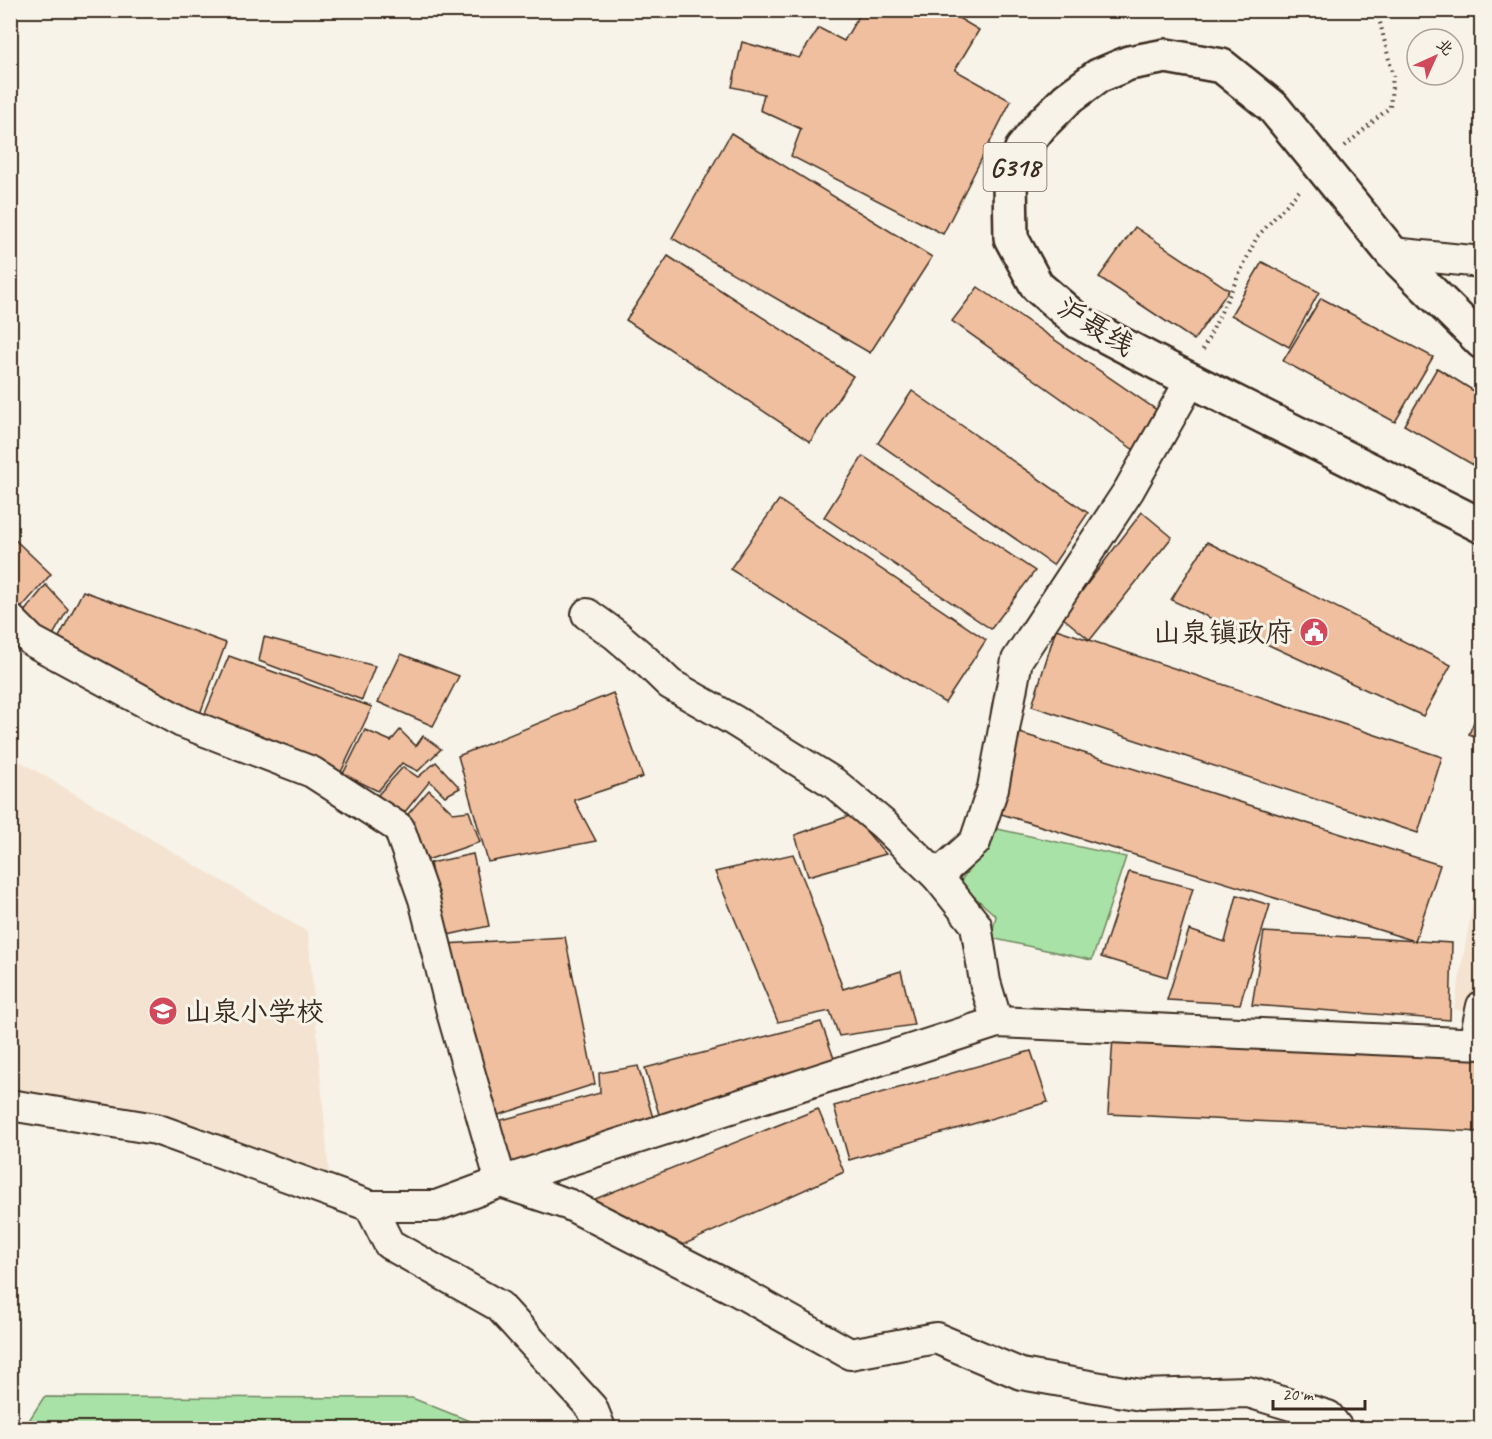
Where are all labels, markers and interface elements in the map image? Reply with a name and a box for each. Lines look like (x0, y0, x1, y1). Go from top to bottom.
north arrow (1405, 27, 1465, 87)
text: 北 (1432, 34, 1458, 60)
road number: G318 (984, 143, 1046, 191)
street label: 沪聂线 (1051, 289, 1141, 363)
place label: 山泉镇政府 (1153, 615, 1293, 650)
public building icon: 山泉镇政府 (1298, 616, 1330, 648)
place label: 山泉小学校 (184, 994, 324, 1029)
school or university icon: 山泉小学校 (147, 995, 179, 1027)
scale bar (1273, 1373, 1364, 1411)
text: 20 m (1282, 1383, 1315, 1405)

